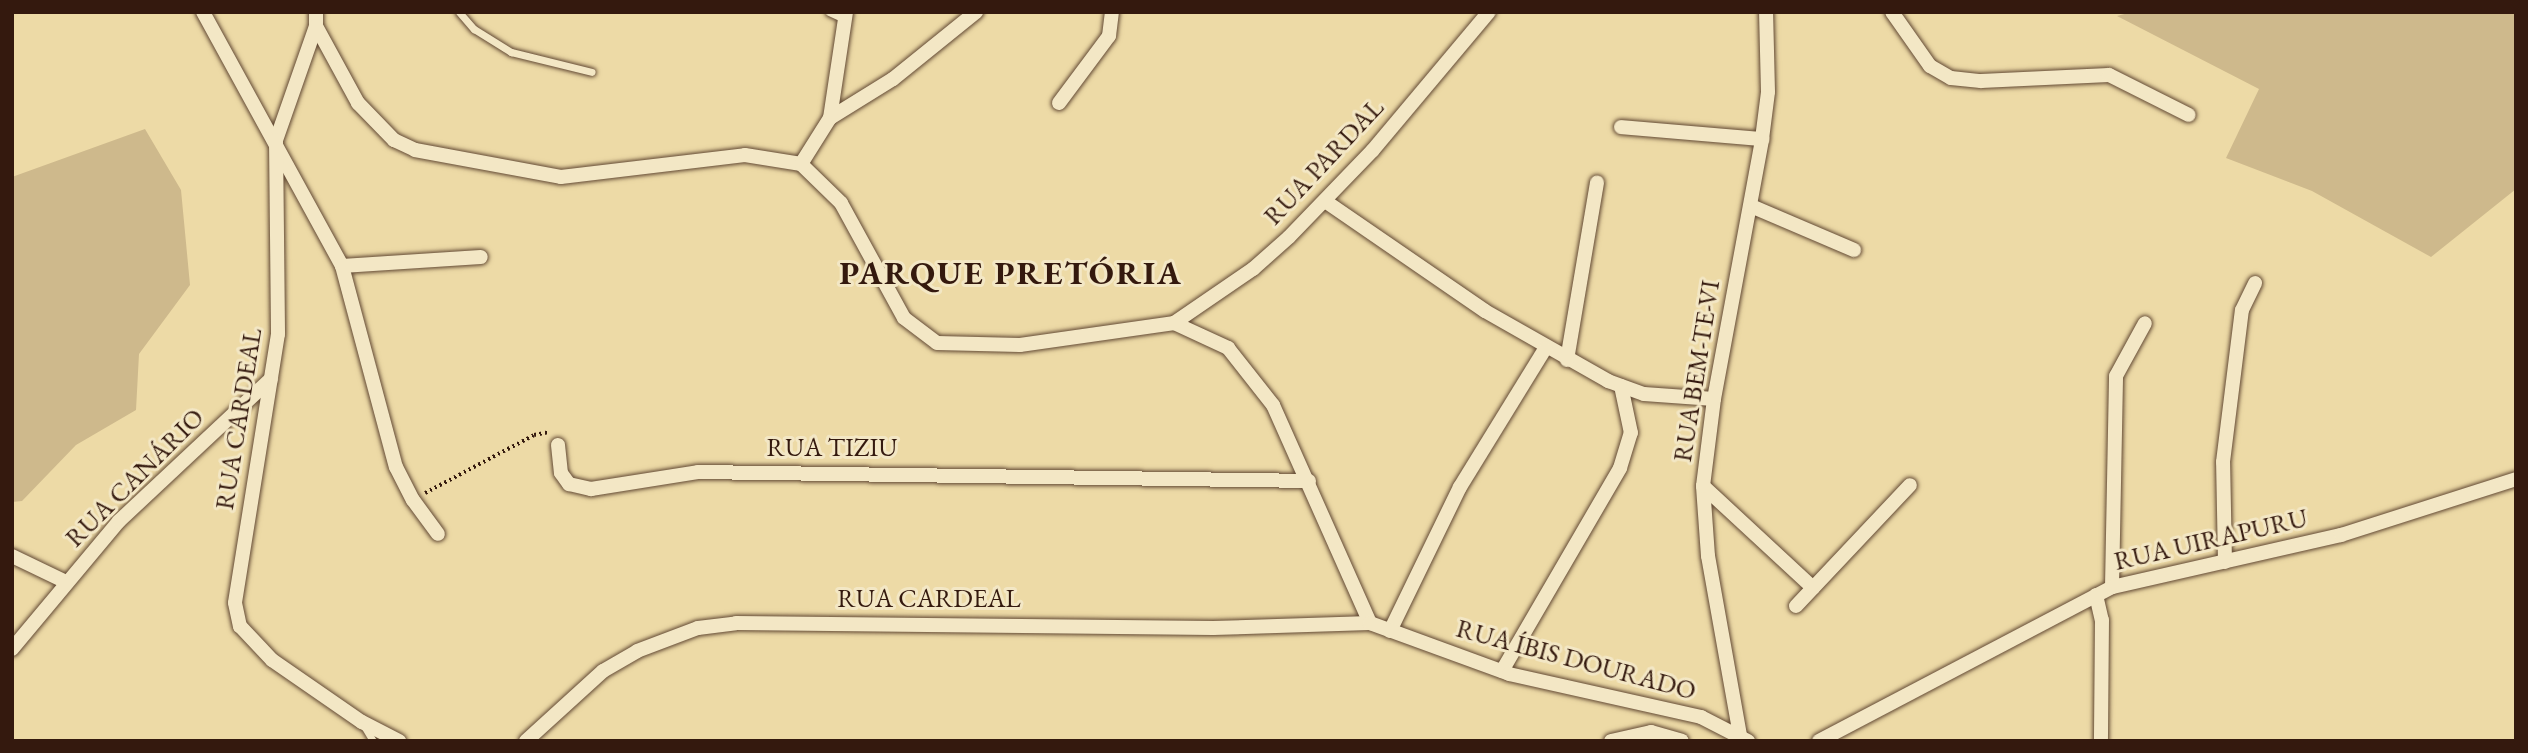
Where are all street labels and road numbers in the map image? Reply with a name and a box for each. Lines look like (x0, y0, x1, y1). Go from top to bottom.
street label: RUA PARDAL (1258, 92, 1390, 232)
street label: RUA BEM-TE-VI (1667, 278, 1727, 464)
street label: RUA CARDEAL (209, 326, 269, 512)
street label: RUA CANÁRIO (59, 402, 211, 554)
street label: RUA TIZIU (767, 432, 897, 464)
street label: RUA UIRAPURU (2111, 503, 2311, 577)
street label: RUA CARDEAL (837, 583, 1021, 615)
street label: RUA ÍBIS DOURADO (1453, 613, 1699, 707)

